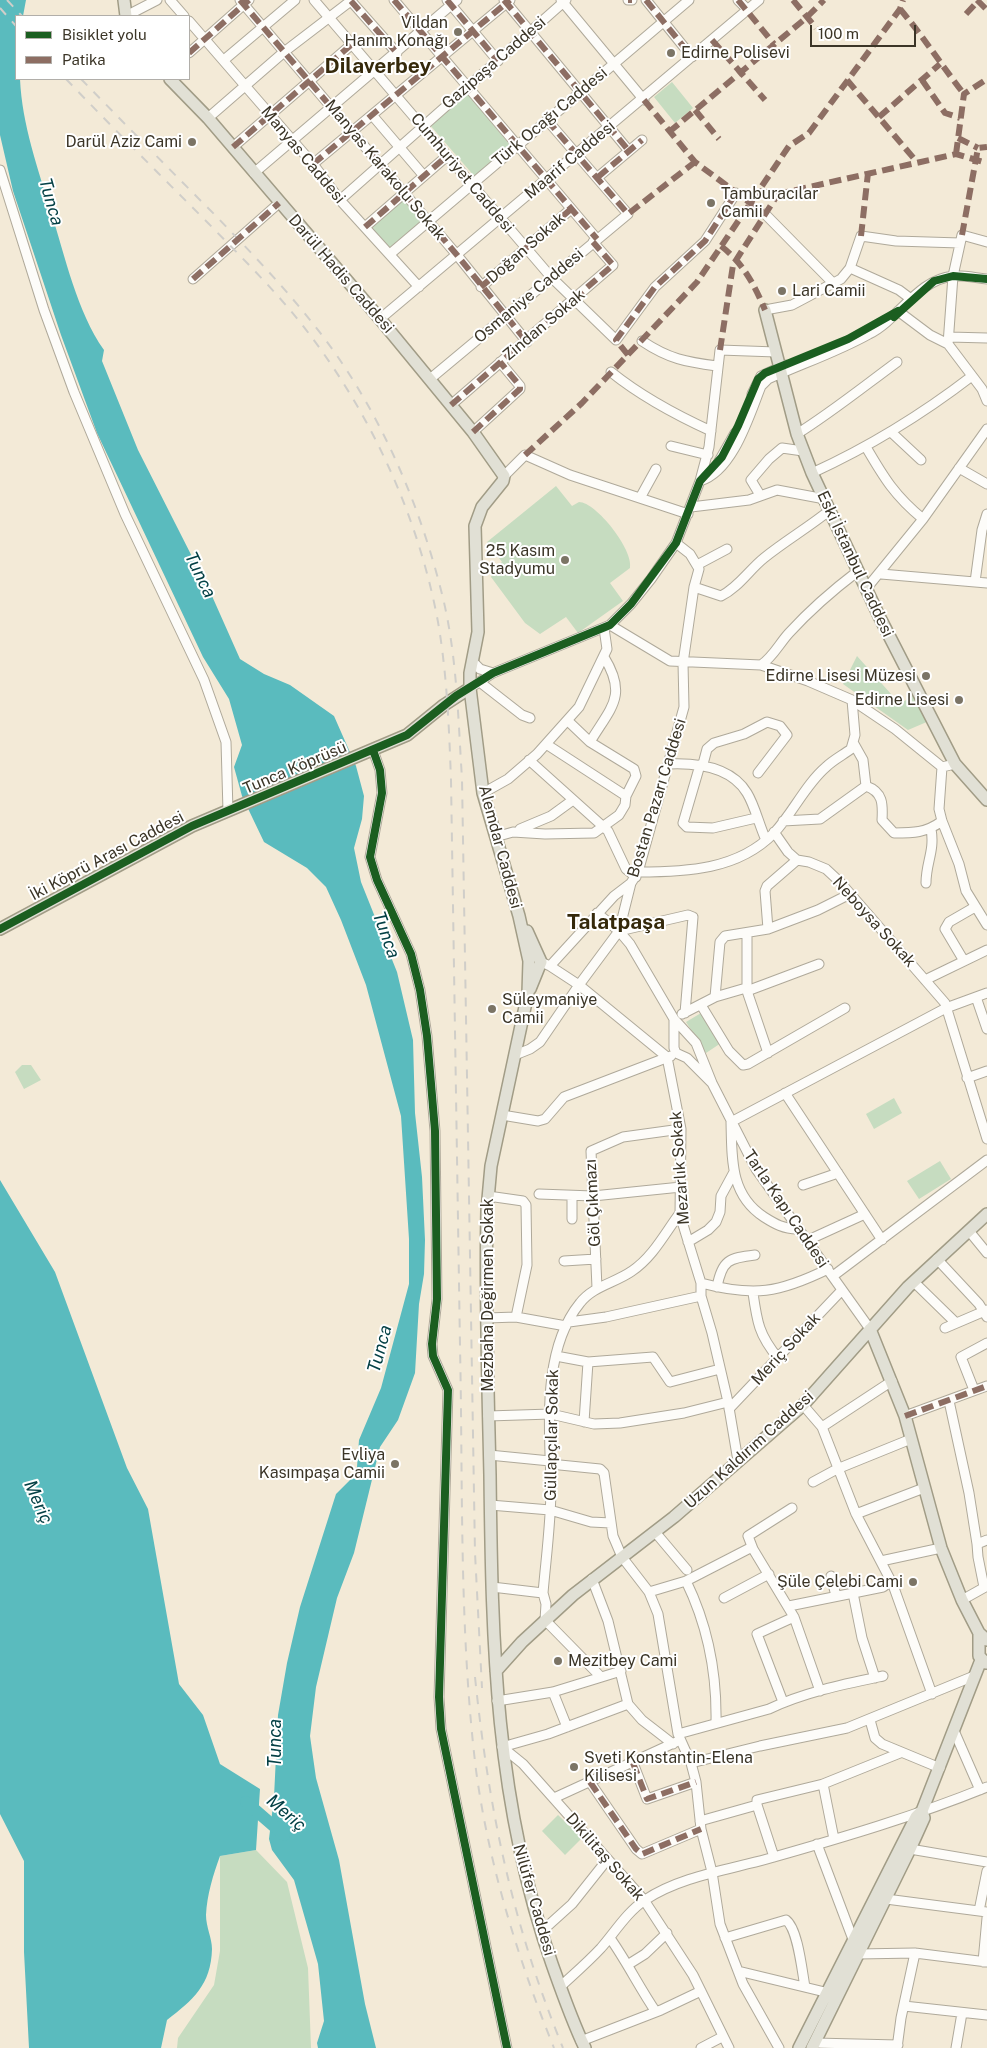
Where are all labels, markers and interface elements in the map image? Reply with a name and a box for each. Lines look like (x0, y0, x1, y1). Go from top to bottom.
place label: Vildan Hanım Konağı (345, 13, 448, 51)
street label: Gazipaşa Caddesi (438, 13, 550, 113)
legend (15, 15, 190, 80)
scale bar (812, 15, 918, 47)
text: 100 m (818, 25, 859, 42)
text: Bisiklet yolu (62, 26, 147, 43)
marker: Vildan Hanım Konağı (452, 26, 464, 38)
place label: Edirne Polisevi (681, 43, 790, 63)
marker: Edirne Polisevi (665, 47, 677, 59)
text: Patika (62, 51, 106, 68)
district label: Dilaverbey (325, 54, 431, 80)
street label: Türk Ocağı Caddesi (489, 63, 611, 171)
street label: Manyas Karakolu Sokak (321, 96, 449, 244)
street label: Manyas Caddesi (257, 102, 349, 208)
street label: Cumhuriyet Caddesi (406, 109, 518, 237)
street label: Maarif Caddesi (521, 117, 619, 203)
place label: Darül Aziz Cami (65, 132, 182, 152)
marker: Darül Aziz Cami (186, 136, 198, 148)
water label: Tunca (34, 176, 68, 228)
place label: Tamburacılar Camii (721, 184, 818, 222)
marker: Tamburacılar Camii (705, 197, 717, 209)
street label: Doğan Sokak (483, 209, 569, 287)
street label: Darül Hadis Caddesi (284, 211, 398, 337)
street label: Osmaniye Caddesi (470, 245, 588, 347)
place label: Lari Camii (792, 281, 866, 301)
street label: Zindan Sokak (499, 285, 589, 365)
marker: Lari Camii (776, 285, 788, 297)
street label: Eski İstanbul Caddesi (813, 488, 897, 640)
place label: 25 Kasım Stadyumu (479, 541, 555, 579)
water label: Tunca (180, 549, 220, 601)
marker: 25 Kasım Stadyumu (559, 554, 571, 566)
place label: Edirne Lisesi Müzesi (766, 666, 916, 686)
marker: Edirne Lisesi Müzesi (920, 670, 932, 682)
place label: Edirne Lisesi (855, 690, 949, 710)
marker: Edirne Lisesi (953, 694, 965, 706)
street label: Bostan Pazarı Caddesi (624, 716, 690, 880)
street label: Tunca Köprüsü (240, 738, 350, 798)
street label: Alemdar Caddesi (474, 783, 526, 911)
street label: İki Köprü Arası Caddesi (27, 807, 187, 905)
street label: Neboysa Sokak (828, 873, 920, 971)
water label: Tunca (368, 909, 404, 961)
district label: Talatpaşa (567, 910, 665, 936)
place label: Süleymaniye Camii (502, 990, 597, 1028)
marker: Süleymaniye Camii (486, 1003, 498, 1015)
street label: Mezarlık Sokak (666, 1111, 694, 1225)
street label: Tarla Kapı Caddesi (739, 1146, 833, 1272)
street label: Göl Çıkmazı (581, 1159, 605, 1247)
street label: Mezbaha Değirmen Sokak (478, 1198, 498, 1392)
street label: Meriç Sokak (748, 1309, 824, 1389)
water label: Tunca (363, 1323, 397, 1375)
street label: Güllapçılar Sokak (541, 1369, 563, 1501)
street label: Uzun Kaldırım Caddesi (681, 1387, 817, 1513)
place label: Evliya Kasımpaşa Camii (259, 1445, 385, 1483)
marker: Evliya Kasımpaşa Camii (389, 1458, 401, 1470)
water label: Meriç (19, 1477, 57, 1527)
place label: Şüle Çelebi Cami (777, 1572, 903, 1592)
marker: Şüle Çelebi Cami (907, 1576, 919, 1588)
place label: Mezitbey Cami (568, 1651, 677, 1671)
marker: Mezitbey Cami (552, 1655, 564, 1667)
water label: Tunca (264, 1719, 286, 1767)
place label: Sveti Konstantin-Elena Kilisesi (584, 1748, 753, 1786)
marker: Sveti Konstantin-Elena Kilisesi (568, 1761, 580, 1773)
water label: Meriç (262, 1790, 310, 1836)
street label: Dikilitaş Sokak (562, 1809, 648, 1905)
street label: Nilüfer Caddesi (509, 1842, 559, 1958)

